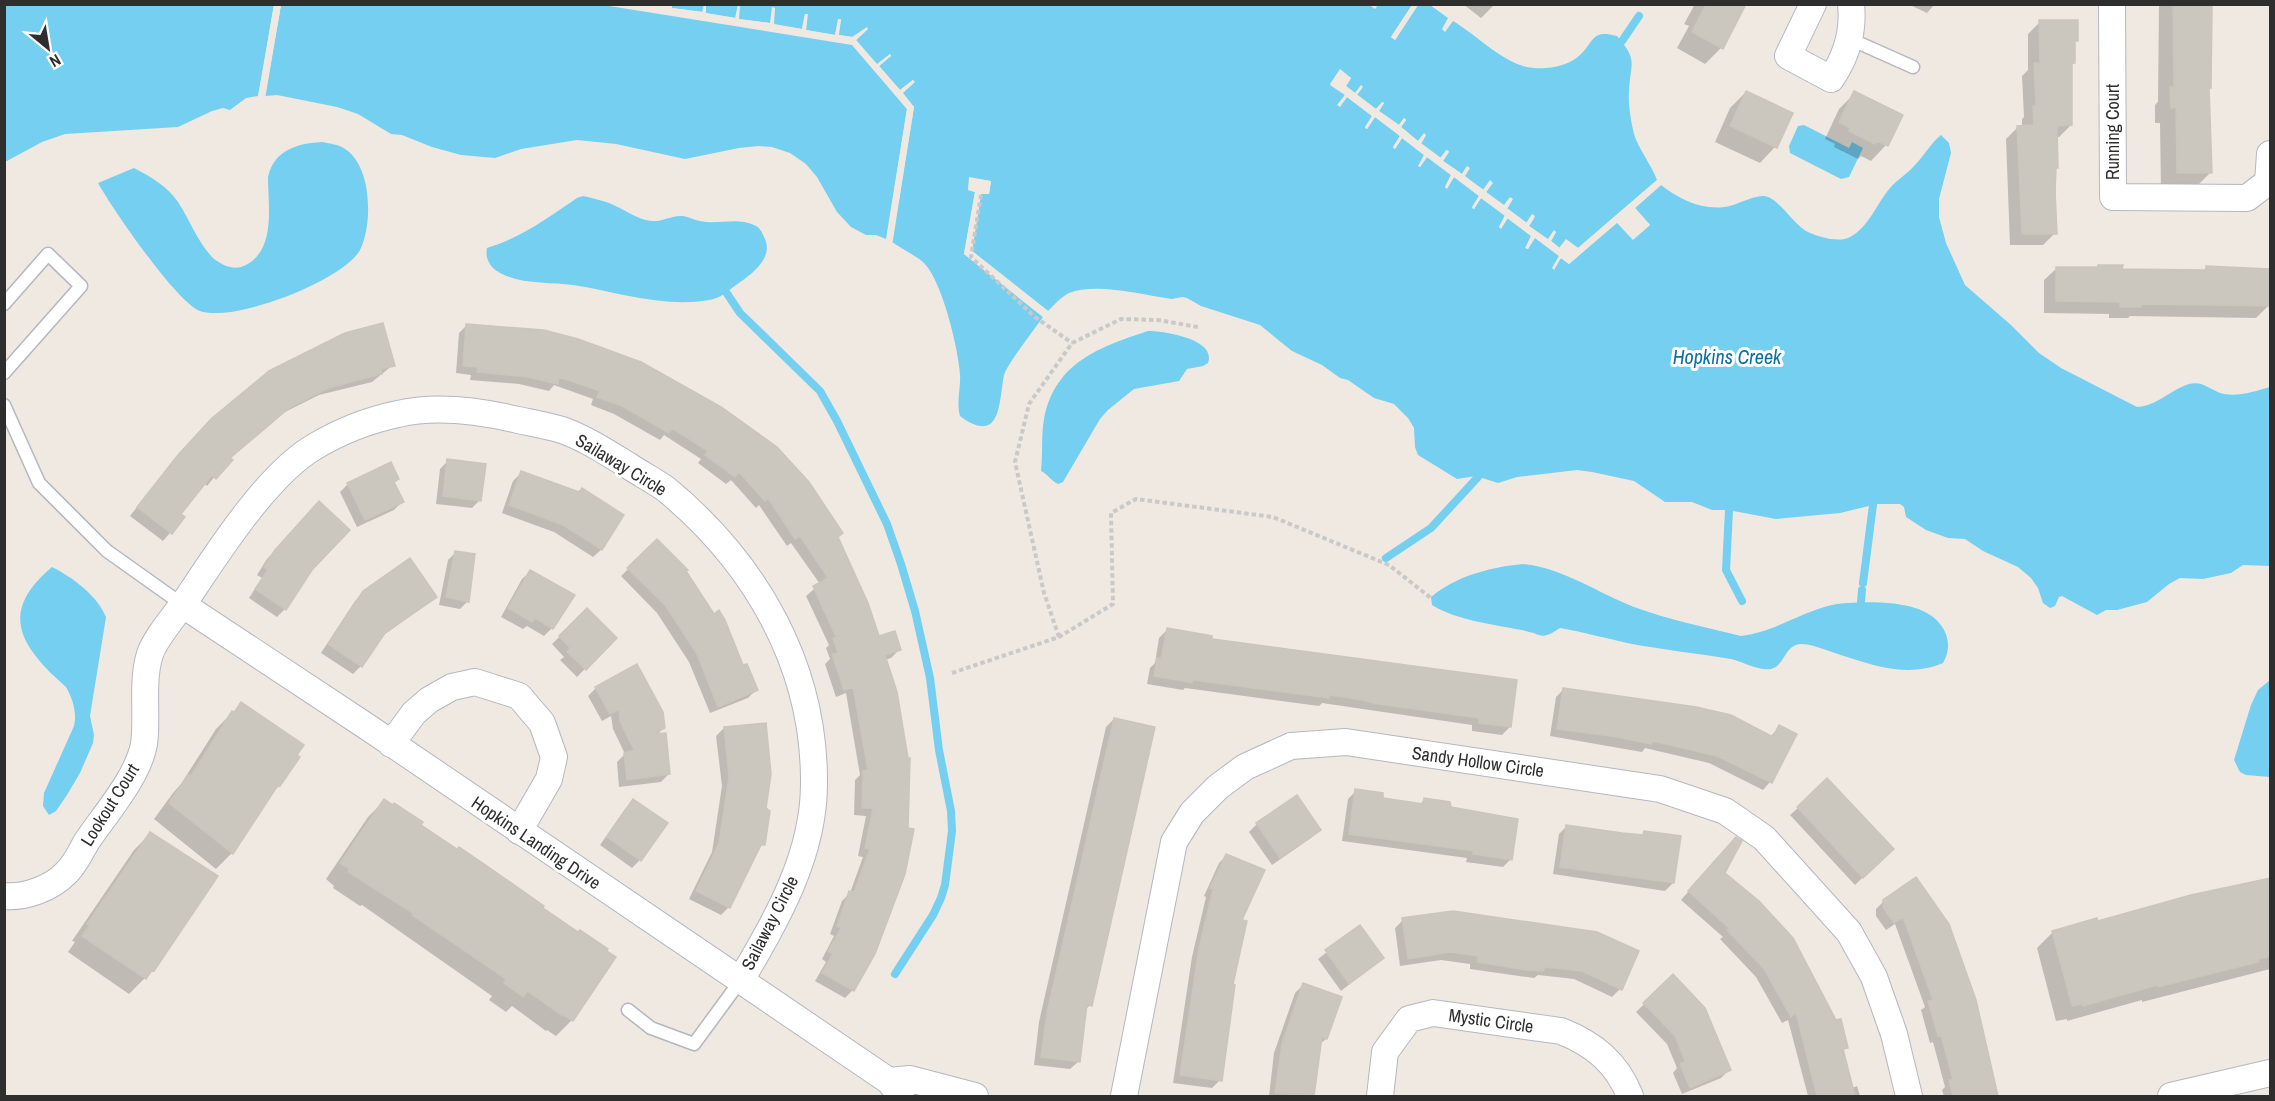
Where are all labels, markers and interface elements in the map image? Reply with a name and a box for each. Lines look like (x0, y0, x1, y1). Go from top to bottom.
north arrow (18, 18, 78, 78)
text: N (46, 49, 65, 73)
street label: Running Court (2100, 84, 2125, 180)
water label: Hopkins Creek (1673, 343, 1782, 370)
street label: Sailaway Circle (571, 427, 672, 502)
street label: Sandy Hollow Circle (1411, 740, 1546, 783)
street label: Lookout Court (74, 759, 145, 851)
street label: Hopkins Landing Drive (467, 790, 606, 895)
street label: Sailaway Circle (735, 871, 804, 974)
street label: Mystic Circle (1447, 1002, 1535, 1039)

